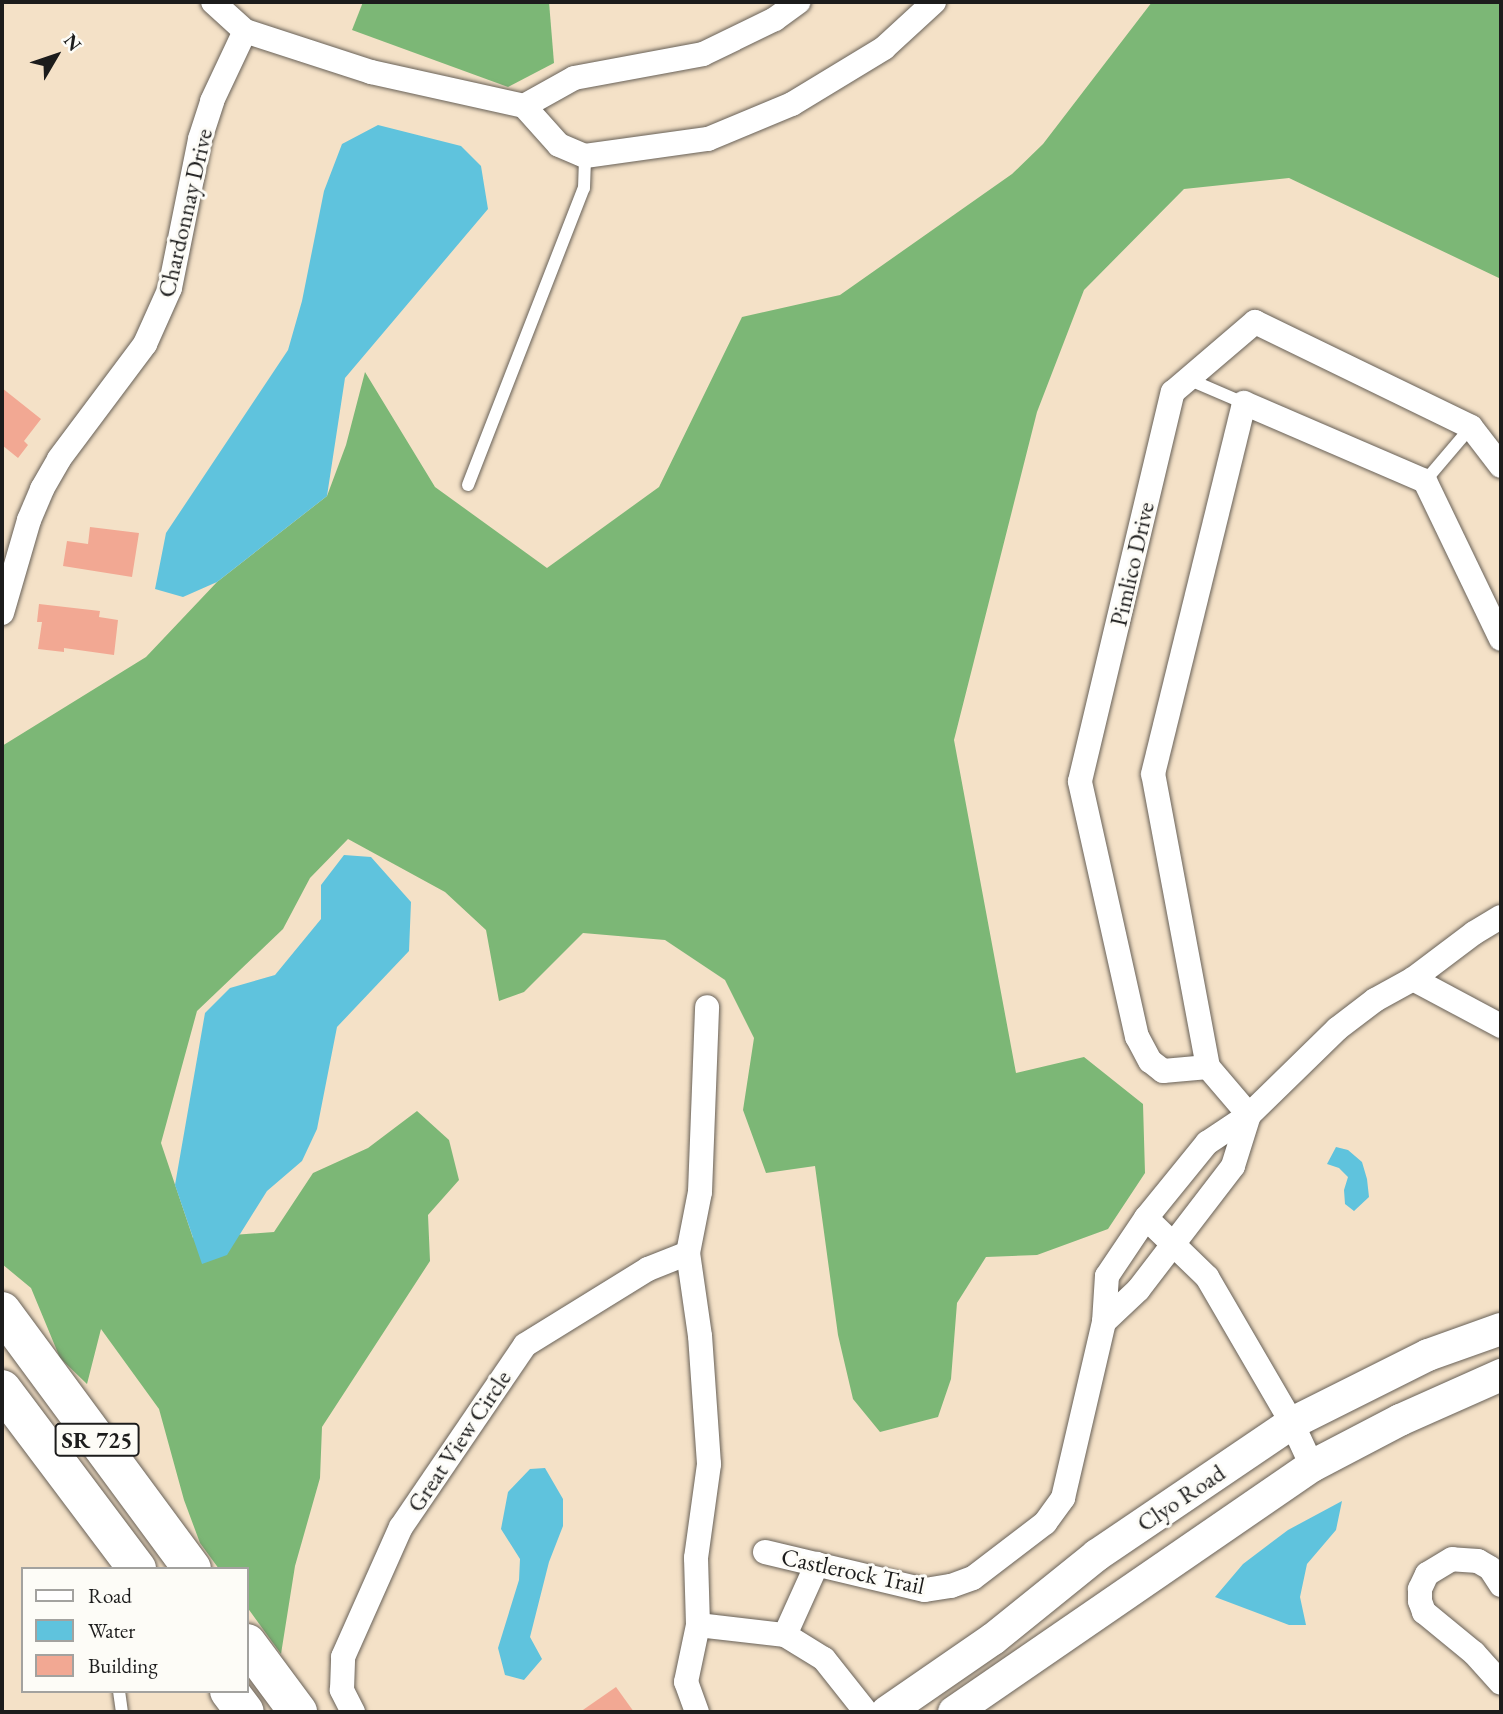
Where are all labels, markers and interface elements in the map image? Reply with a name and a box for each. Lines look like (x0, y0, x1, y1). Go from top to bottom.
north arrow (21, 21, 91, 91)
text: N (58, 29, 87, 56)
street label: Chardonnay Drive (152, 126, 218, 300)
street label: Pimlico Drive (1104, 499, 1160, 629)
street label: Great View Circle (401, 1365, 517, 1517)
road number: SR 725 (53, 1420, 141, 1460)
street label: Clyo Road (1132, 1458, 1230, 1538)
street label: Castlerock Trail (779, 1542, 927, 1600)
legend (21, 1567, 248, 1693)
text: Road (88, 1582, 132, 1609)
text: Water (88, 1617, 135, 1644)
text: Building (88, 1652, 158, 1679)

